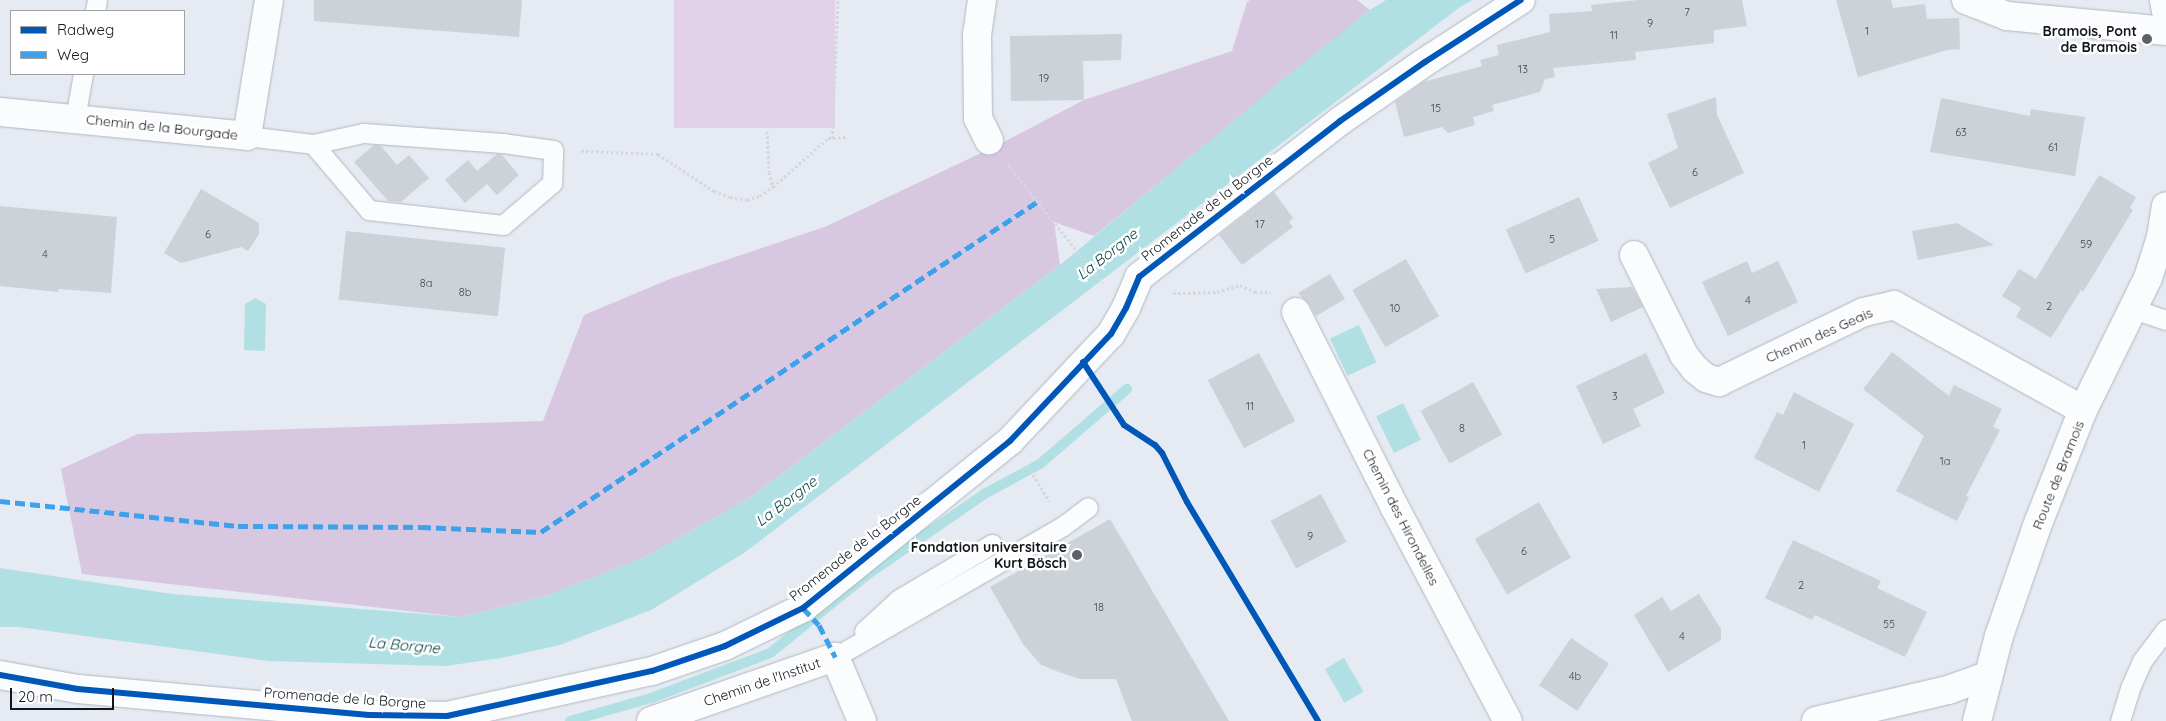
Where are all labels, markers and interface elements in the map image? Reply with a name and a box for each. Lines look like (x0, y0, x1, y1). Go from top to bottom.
house number: 7 (1684, 5, 1690, 19)
legend (10, 10, 185, 75)
house number: 9 (1647, 16, 1653, 30)
text: Radweg (57, 20, 114, 39)
place label: Bramois, Pont de Bramois (2043, 23, 2137, 56)
house number: 1 (1865, 24, 1869, 38)
house number: 11 (1610, 28, 1618, 42)
marker: Bramois, Pont de Bramois (2141, 33, 2153, 45)
text: Weg (57, 45, 89, 64)
house number: 13 (1518, 62, 1528, 76)
house number: 19 (1039, 71, 1049, 85)
house number: 15 (1431, 101, 1441, 115)
street label: Chemin de la Bourgade (85, 111, 239, 143)
house number: 63 (1955, 125, 1967, 139)
house number: 61 (2048, 140, 2058, 154)
street label: Promenade de la Borgne (1138, 151, 1276, 265)
house number: 6 (1692, 165, 1698, 179)
house number: 17 (1255, 217, 1265, 231)
water label: La Borgne (1073, 225, 1141, 283)
house number: 6 (205, 227, 211, 241)
house number: 5 (1549, 232, 1555, 246)
house number: 59 (2080, 237, 2092, 251)
house number: 4 (42, 247, 48, 261)
house number: 8a (420, 276, 432, 290)
house number: 8b (459, 285, 471, 299)
house number: 4 (1745, 293, 1751, 307)
house number: 2 (2046, 299, 2052, 313)
house number: 10 (1390, 301, 1400, 315)
street label: Chemin des Geais (1763, 304, 1875, 366)
house number: 3 (1612, 389, 1618, 403)
house number: 11 (1246, 399, 1254, 413)
street label: Route de Bramois (2028, 418, 2088, 532)
house number: 8 (1459, 421, 1465, 435)
house number: 1 (1802, 438, 1806, 452)
street label: Chemin des Hirondelles (1359, 446, 1443, 588)
house number: 1a (1940, 454, 1950, 468)
water label: La Borgne (752, 472, 820, 530)
street label: Promenade de la Borgne (786, 491, 924, 605)
house number: 9 (1307, 529, 1313, 543)
place label: Fondation universitaire Kurt Bösch (911, 539, 1067, 572)
house number: 6 (1521, 544, 1527, 558)
marker: Fondation universitaire Kurt Bösch (1071, 549, 1083, 561)
house number: 2 (1798, 578, 1804, 592)
house number: 18 (1094, 600, 1104, 614)
house number: 55 (1883, 617, 1895, 631)
house number: 4 (1679, 629, 1685, 643)
water label: La Borgne (367, 633, 441, 657)
street label: Chemin de l'Institut (702, 654, 822, 710)
house number: 4b (1569, 669, 1581, 683)
scale bar (12, 678, 116, 710)
street label: Promenade de la Borgne (263, 684, 427, 712)
text: 20 m (18, 687, 53, 706)

